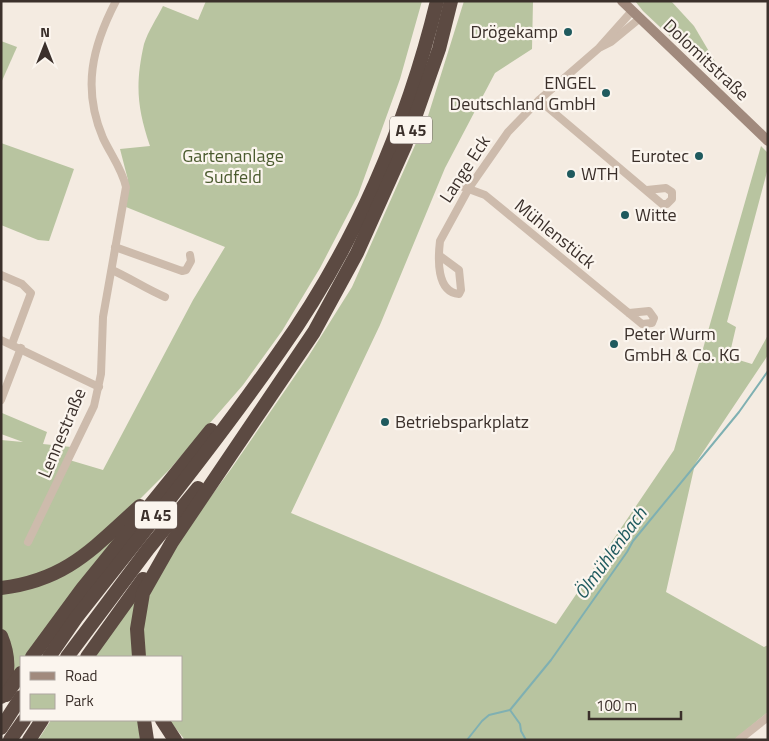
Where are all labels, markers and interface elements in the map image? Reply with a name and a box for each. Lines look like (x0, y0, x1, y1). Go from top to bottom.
street label: Dolomitstraße (657, 12, 756, 107)
place label: Drögekamp (470, 18, 558, 45)
north arrow (20, 20, 70, 70)
text: N (40, 21, 50, 42)
marker: Drögekamp (562, 26, 574, 38)
place label: ENGEL Deutschland GmbH (450, 69, 596, 117)
marker: ENGEL Deutschland GmbH (600, 87, 612, 99)
road number: A 45 (390, 116, 432, 144)
street label: Lange Eck (433, 129, 497, 208)
park label: Gartenanlage Sudfeld (182, 142, 284, 190)
place label: Eurotec (631, 142, 689, 169)
marker: Eurotec (693, 150, 705, 162)
place label: WTH (581, 160, 619, 187)
marker: WTH (565, 168, 577, 180)
street label: Mühlenstück (509, 192, 602, 275)
place label: Witte (635, 201, 677, 228)
marker: Witte (619, 209, 631, 221)
place label: Peter Wurm GmbH & Co. KG (624, 320, 740, 368)
marker: Peter Wurm GmbH & Co. KG (608, 338, 620, 350)
street label: Lennestraße (30, 384, 93, 482)
place label: Betriebsparkplatz (395, 408, 529, 435)
marker: Betriebsparkplatz (379, 416, 391, 428)
water label: Ölmühlenbach (566, 500, 653, 605)
road number: A 45 (135, 502, 177, 528)
legend (20, 656, 182, 721)
text: Road (65, 664, 97, 687)
scale bar (589, 688, 682, 720)
text: Park (65, 689, 94, 712)
text: 100 m (596, 694, 637, 717)

